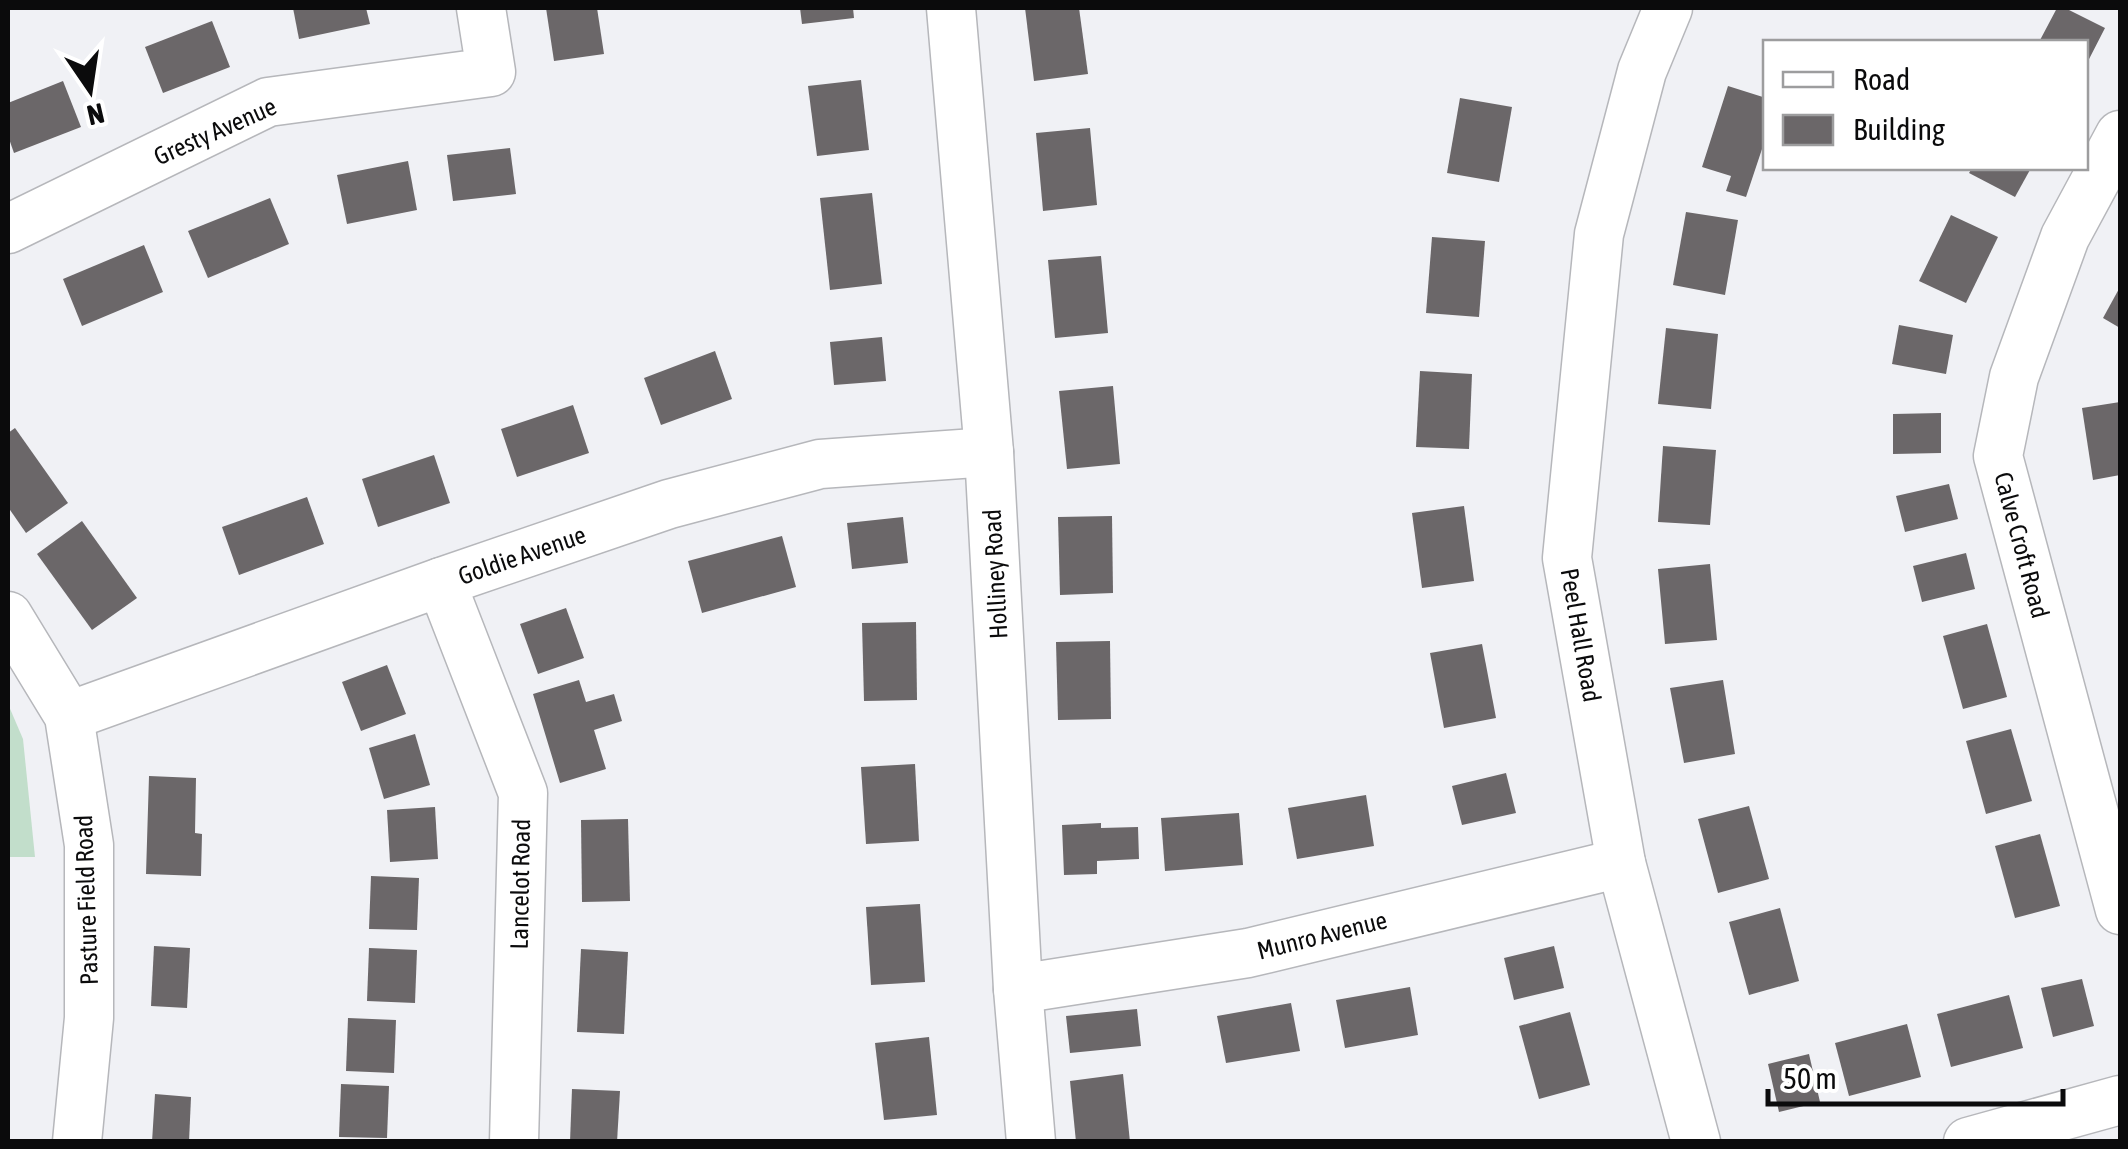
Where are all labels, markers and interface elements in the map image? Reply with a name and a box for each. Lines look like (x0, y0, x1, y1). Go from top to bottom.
north arrow (40, 40, 140, 140)
legend (1763, 40, 2088, 170)
text: Road (1853, 62, 1910, 96)
street label: Gresty Avenue (149, 92, 281, 170)
text: N (84, 97, 107, 132)
text: Building (1853, 112, 1945, 146)
street label: Calve Croft Road (1989, 469, 2055, 621)
street label: Holliney Road (978, 508, 1012, 640)
street label: Goldie Avenue (455, 520, 589, 590)
street label: Peel Hall Road (1555, 566, 1607, 704)
street label: Pasture Field Road (69, 814, 103, 986)
street label: Lancelot Road (505, 819, 535, 949)
street label: Munro Avenue (1254, 905, 1390, 965)
scale bar (1768, 1044, 2063, 1106)
text: 50 m (1783, 1061, 1837, 1095)

